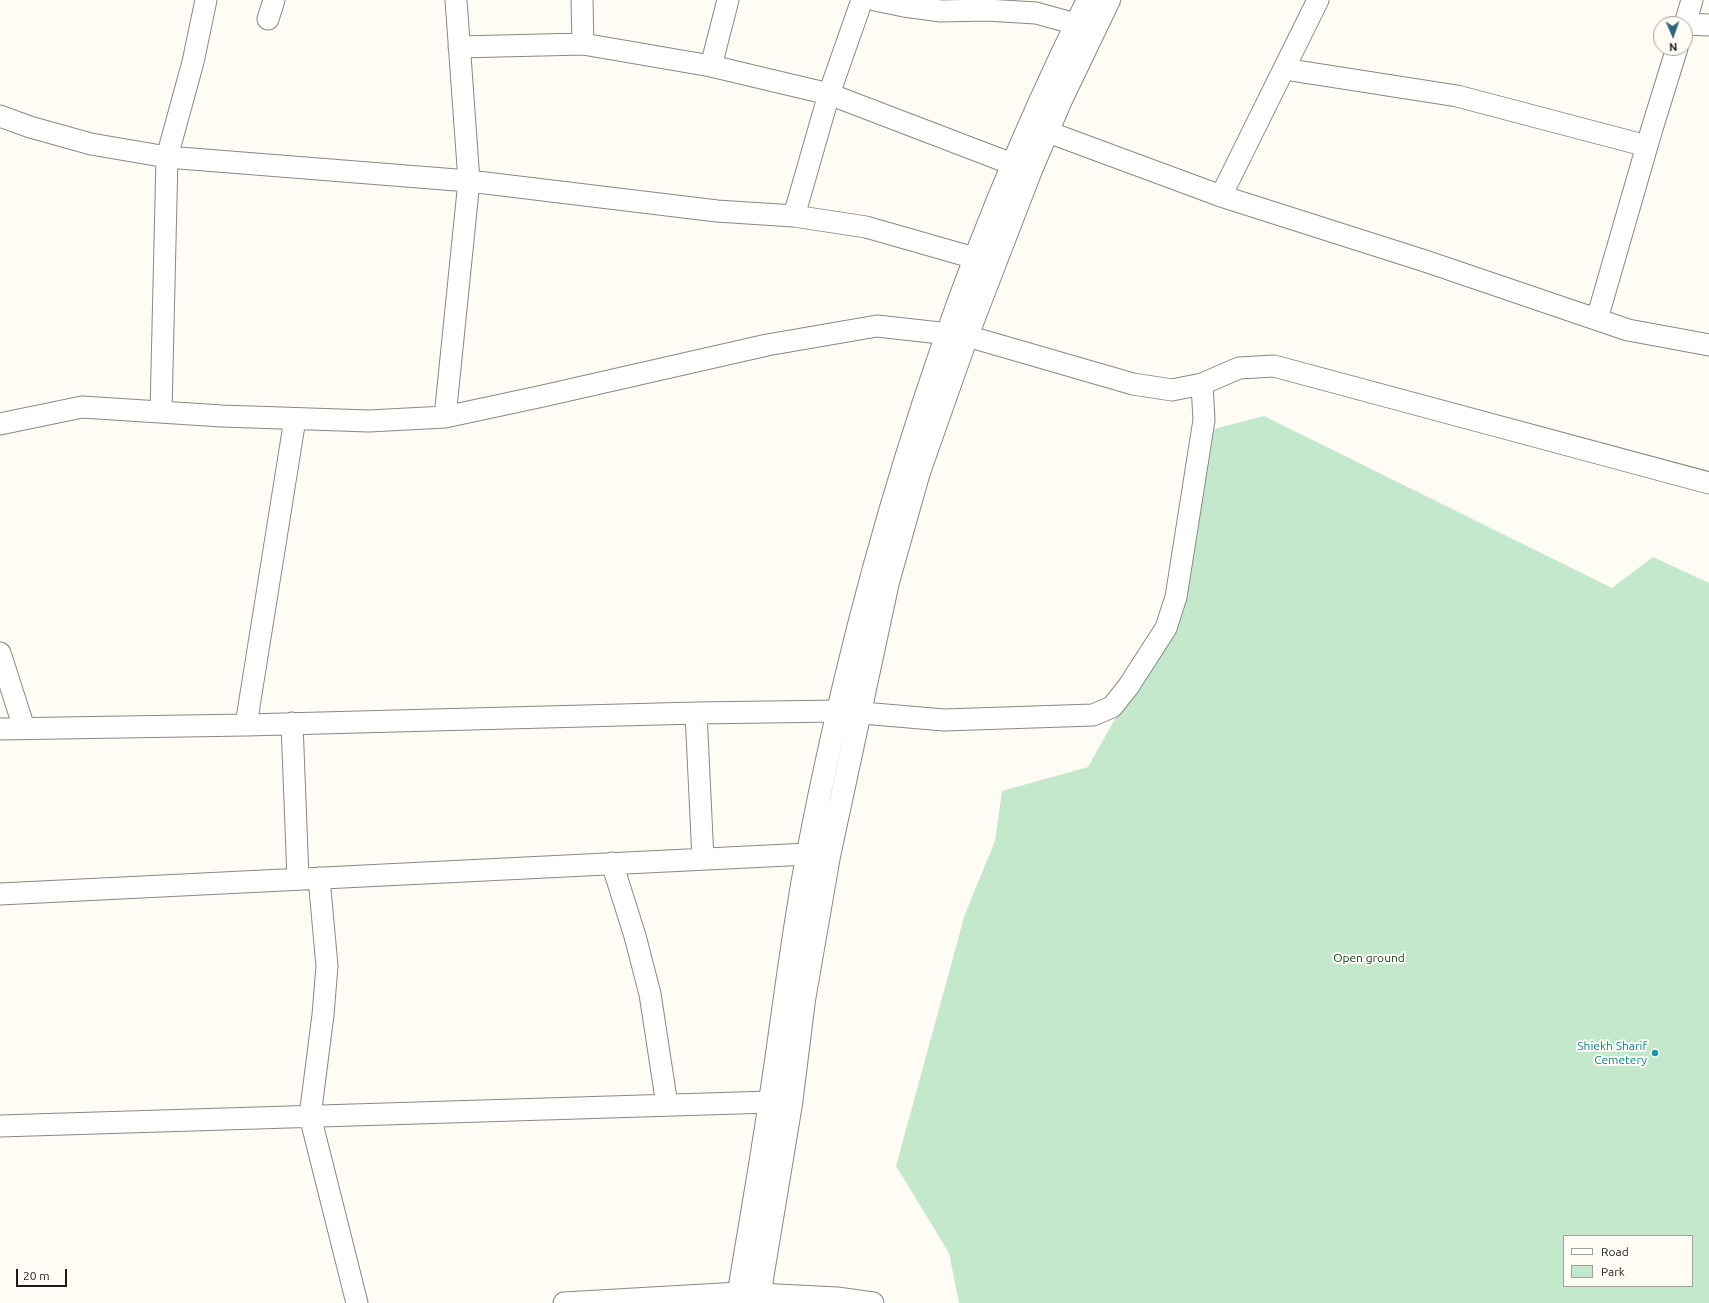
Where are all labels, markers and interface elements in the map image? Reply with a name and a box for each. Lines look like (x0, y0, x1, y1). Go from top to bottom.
north arrow (1653, 16, 1693, 56)
text: N (1669, 41, 1678, 53)
park label: Open ground (1333, 951, 1405, 965)
place label: Shiekh Sharif Cemetery (1577, 1039, 1647, 1067)
marker: Shiekh Sharif Cemetery (1650, 1048, 1660, 1058)
legend (1563, 1235, 1693, 1287)
text: Road (1601, 1245, 1629, 1258)
scale bar (18, 1261, 69, 1287)
text: Park (1601, 1265, 1625, 1278)
text: 20 m (23, 1269, 50, 1282)

